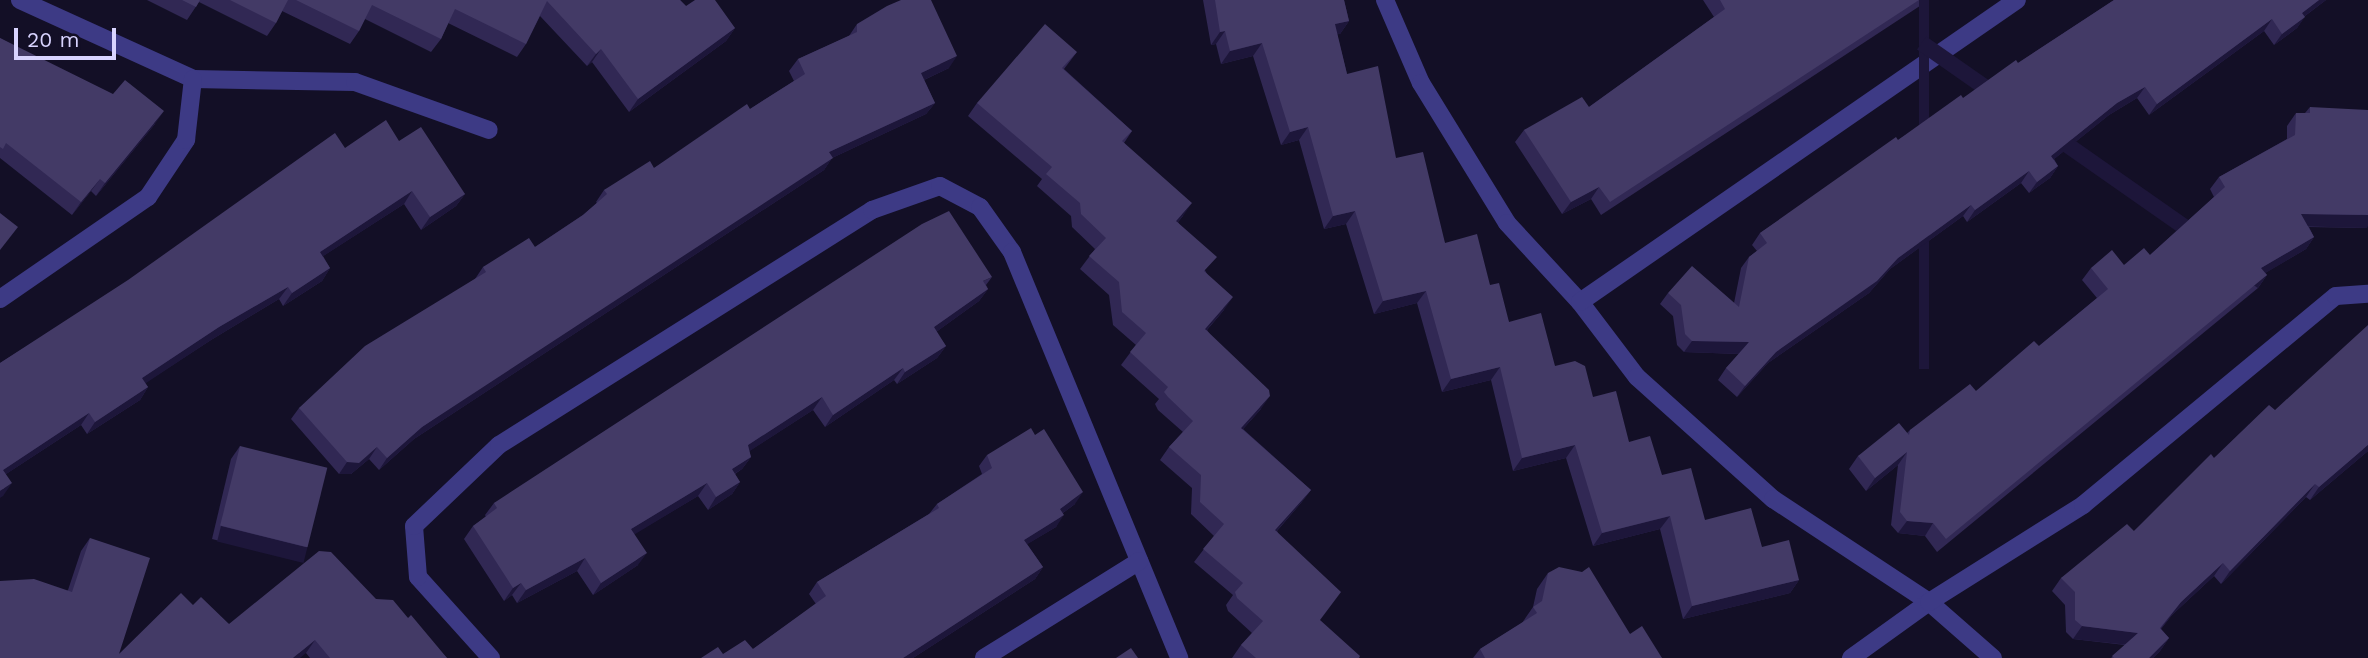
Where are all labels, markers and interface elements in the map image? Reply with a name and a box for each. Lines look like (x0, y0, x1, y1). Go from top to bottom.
scale bar (18, 14, 119, 58)
text: 20 m (27, 27, 79, 52)

